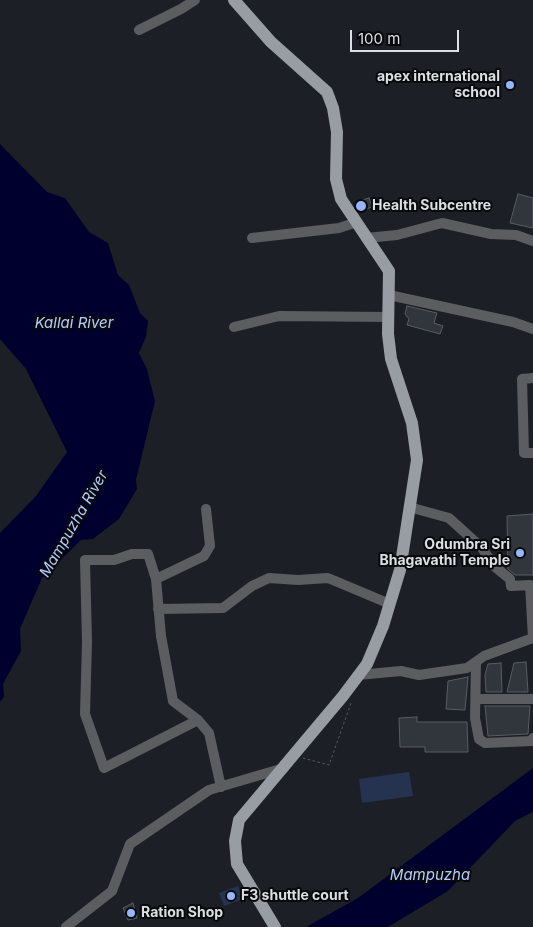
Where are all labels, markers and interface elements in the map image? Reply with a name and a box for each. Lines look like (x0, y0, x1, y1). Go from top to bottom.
scale bar (353, 20, 462, 52)
text: 100 m (358, 29, 400, 48)
place label: apex international school (377, 69, 500, 102)
marker: apex international school (504, 79, 516, 91)
place label: Health Subcentre (372, 198, 491, 214)
marker: Health Subcentre (354, 199, 368, 213)
water label: Kallai River (35, 314, 113, 332)
water label: Mampuzha River (36, 467, 112, 581)
place label: Odumbra Sri Bhagavathi Temple (379, 537, 510, 570)
marker: Odumbra Sri Bhagavathi Temple (514, 547, 526, 559)
water label: Mampuzha (390, 866, 470, 884)
place label: F3 shuttle court (241, 888, 349, 904)
marker: F3 shuttle court (225, 890, 237, 902)
place label: Ration Shop (141, 905, 223, 921)
marker: Ration Shop (125, 907, 137, 919)

